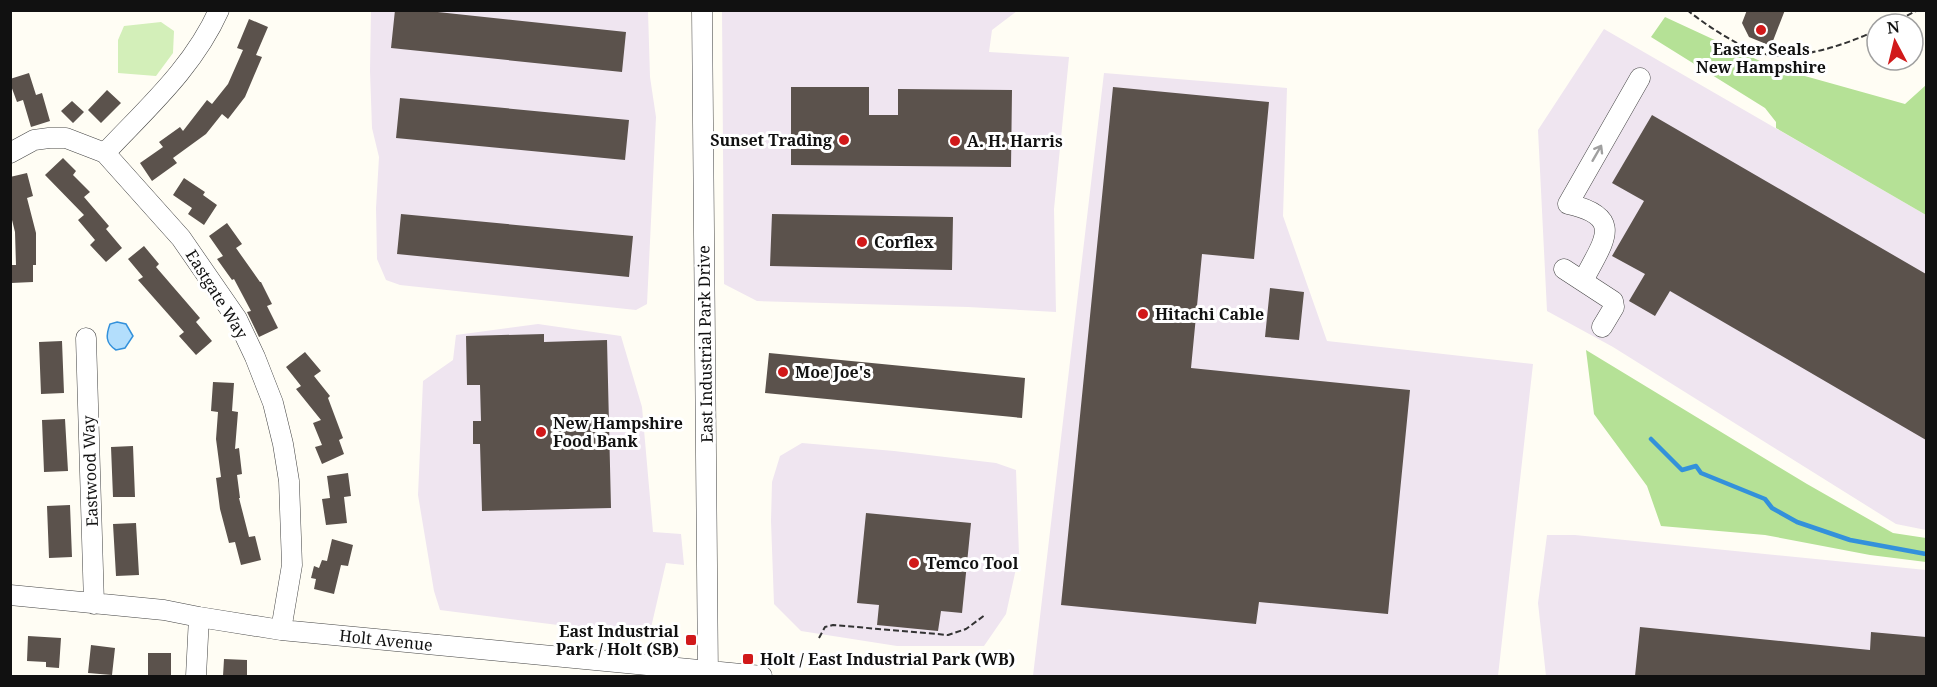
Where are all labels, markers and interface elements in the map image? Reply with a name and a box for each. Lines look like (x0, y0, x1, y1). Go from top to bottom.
north arrow (1865, 12, 1925, 72)
text: N (1886, 15, 1901, 39)
marker: Easter Seals New Hampshire (1754, 23, 1768, 37)
place label: Easter Seals New Hampshire (1696, 38, 1826, 78)
place label: Sunset Trading (710, 129, 832, 151)
place label: A. H. Harris (967, 130, 1063, 152)
marker: Sunset Trading (837, 133, 851, 147)
marker: A. H. Harris (948, 134, 962, 148)
one-way arrow (1591, 145, 1603, 162)
place label: Corflex (874, 231, 935, 253)
marker: Corflex (855, 235, 869, 249)
street label: Eastgate Way (181, 245, 254, 344)
street label: East Industrial Park Drive (692, 245, 718, 443)
place label: Hitachi Cable (1155, 303, 1264, 325)
marker: Hitachi Cable (1136, 307, 1150, 321)
place label: Moe Joe's (795, 361, 871, 383)
marker: Moe Joe's (776, 365, 790, 379)
place label: New Hampshire Food Bank (553, 412, 683, 452)
street label: Eastwood Way (77, 414, 103, 527)
marker: New Hampshire Food Bank (534, 425, 548, 439)
place label: Temco Tool (926, 552, 1019, 574)
marker: Temco Tool (907, 556, 921, 570)
place label: East Industrial Park / Holt (SB) (556, 620, 679, 660)
street label: Holt Avenue (338, 624, 434, 656)
marker: East Industrial Park / Holt (SB) (684, 633, 698, 647)
place label: Holt / East Industrial Park (WB) (760, 648, 1015, 670)
marker: Holt / East Industrial Park (WB) (741, 652, 755, 666)

